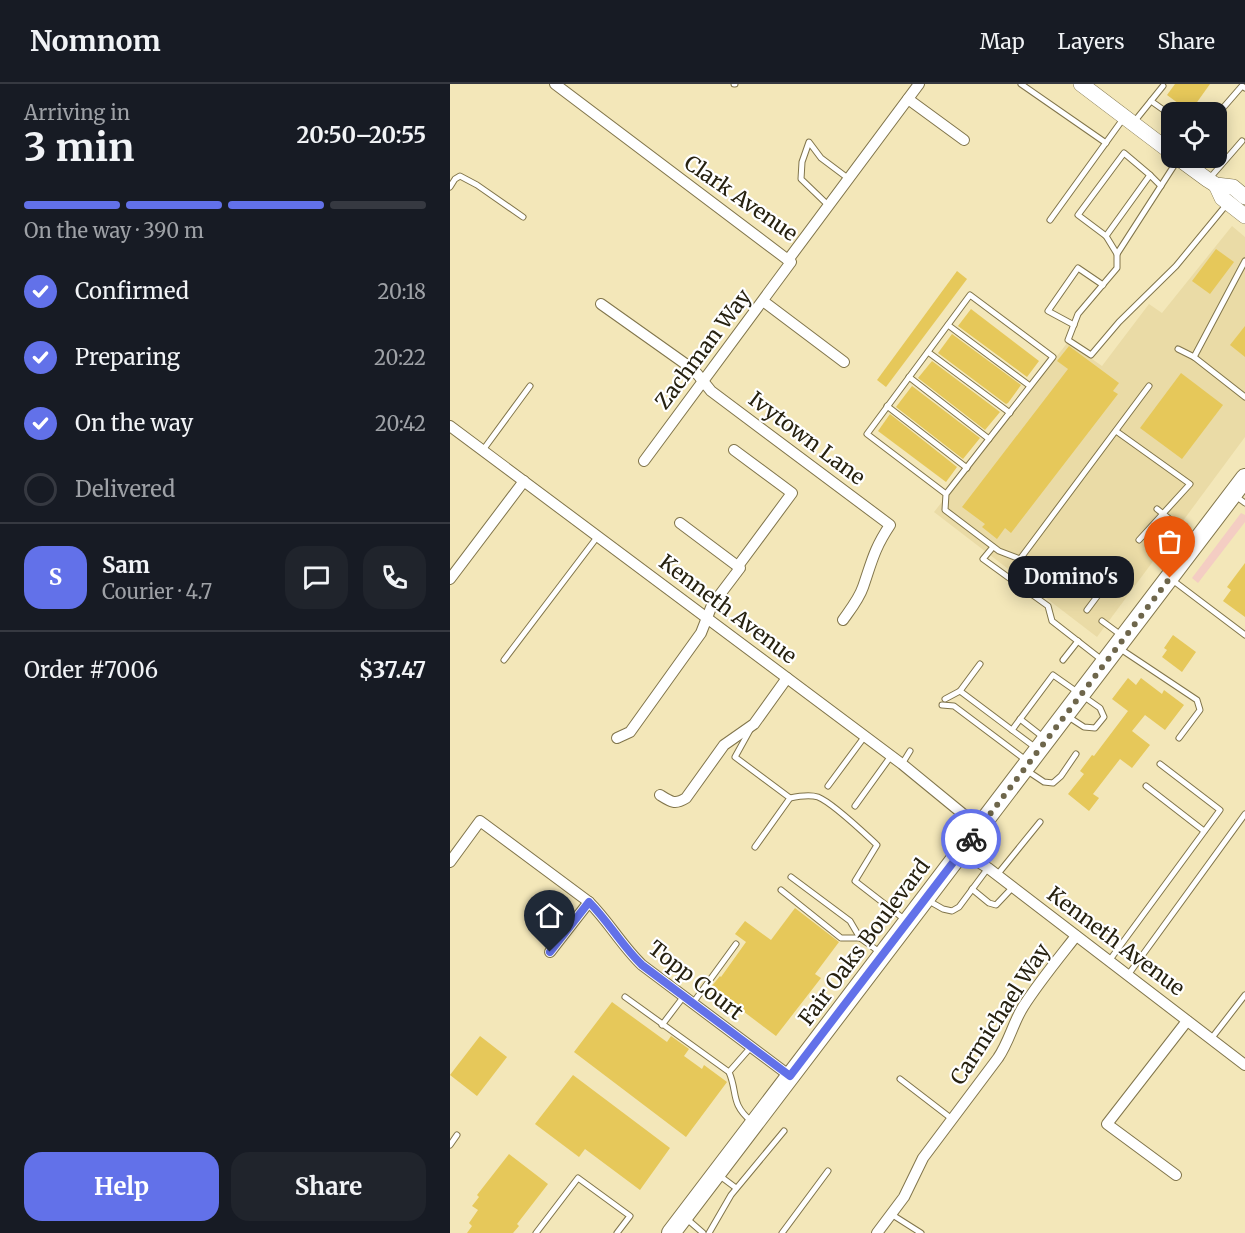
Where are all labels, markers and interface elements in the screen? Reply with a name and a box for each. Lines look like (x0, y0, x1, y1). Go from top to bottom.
text: Nomnom (30, 23, 161, 59)
text: Map (980, 28, 1025, 55)
text: Layers (1058, 28, 1125, 55)
text: Share (1158, 28, 1215, 55)
text: Arriving in (24, 100, 130, 125)
map controls (1161, 102, 1227, 168)
button: locate (1161, 102, 1227, 168)
text: 20:50–20:55 (297, 121, 426, 149)
text: 3 min (24, 123, 134, 172)
street label: Clark Avenue (679, 149, 803, 247)
text: On the way · 390 m (24, 218, 204, 243)
icon: check (24, 275, 57, 308)
text: Confirmed (75, 277, 189, 305)
text: 20:18 (378, 279, 426, 304)
street label: Zachman Way (649, 283, 757, 414)
icon: check (24, 341, 57, 374)
text: Preparing (75, 343, 180, 371)
text: 20:22 (374, 345, 426, 370)
street label: Ivytown Lane (743, 385, 871, 491)
icon: check (24, 407, 57, 440)
text: On the way (75, 409, 193, 437)
text: 20:42 (375, 411, 426, 436)
text: Delivered (75, 475, 175, 503)
pin (1144, 516, 1195, 578)
icon: bag (1153, 525, 1186, 558)
button: chat (285, 546, 348, 609)
button: phone (363, 546, 426, 609)
street label: Kenneth Avenue (654, 549, 802, 669)
text: Sam (102, 551, 150, 579)
callout: Domino's (1008, 557, 1134, 599)
text: S (49, 563, 62, 591)
text: Domino's (1024, 564, 1118, 589)
text: Courier · 4.7 (102, 579, 212, 604)
text: Order #7006 (24, 656, 158, 684)
text: $37.47 (359, 656, 426, 684)
courier (941, 809, 1001, 869)
icon: bike (955, 823, 988, 856)
street label: Fair Oaks Boulevard (793, 853, 936, 1031)
street label: Kenneth Avenue (1042, 881, 1190, 1001)
pin (524, 890, 575, 952)
icon: home (533, 899, 566, 932)
street label: Topp Court (643, 934, 749, 1026)
street label: Carmichael Way (944, 938, 1056, 1090)
button: Help (24, 1152, 219, 1221)
button: Share (231, 1152, 426, 1221)

